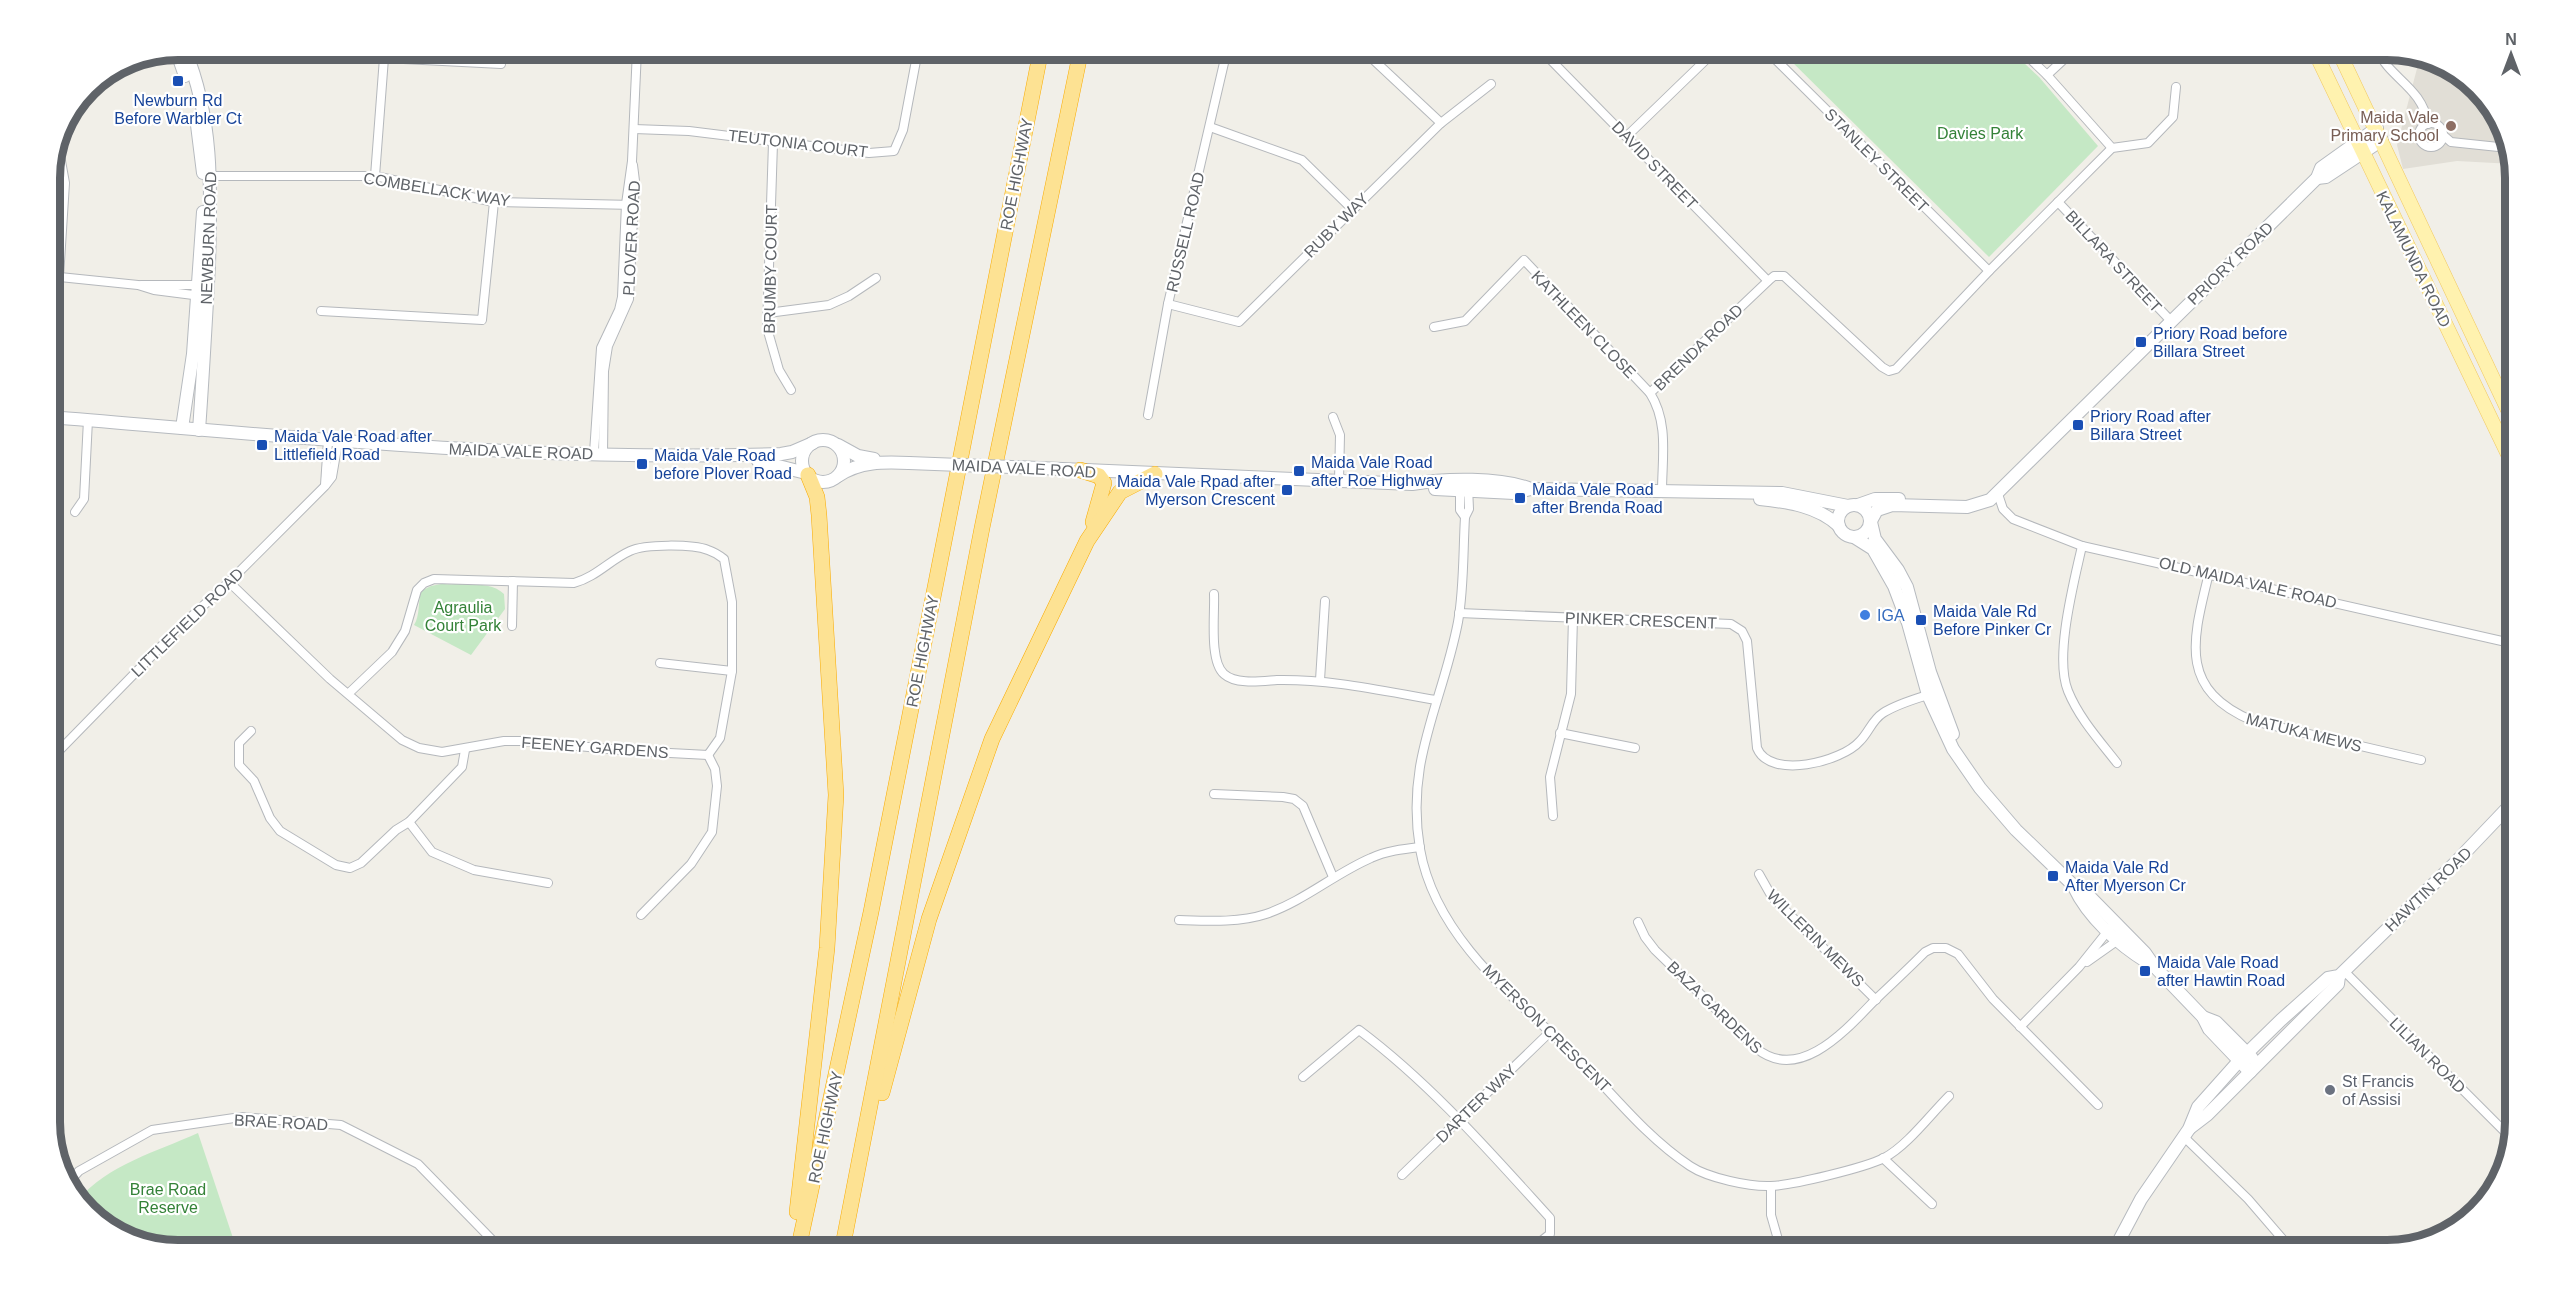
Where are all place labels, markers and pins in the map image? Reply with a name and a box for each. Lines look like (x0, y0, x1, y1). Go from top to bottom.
marker: Newburn Rd Before Warbler Ct (171, 74, 185, 88)
place label: Newburn Rd Before Warbler Ct (114, 92, 242, 127)
place label: Maida Vale Primary School (2331, 109, 2439, 144)
marker: Maida Vale Primary School (2444, 119, 2458, 133)
place label: Priory Road before Billara Street (2153, 325, 2287, 360)
marker: Priory Road before Billara Street (2134, 335, 2148, 349)
place label: Priory Road after Billara Street (2090, 408, 2212, 443)
marker: Priory Road after Billara Street (2071, 418, 2085, 432)
place label: Maida Vale Road after Littlefield Road (274, 428, 433, 463)
marker: Maida Vale Road after Littlefield Road (255, 438, 269, 452)
place label: Maida Vale Road before Plover Road (654, 447, 792, 482)
place label: Maida Vale Road after Roe Highway (1311, 454, 1443, 489)
marker: Maida Vale Road before Plover Road (635, 457, 649, 471)
marker: Maida Vale Road after Roe Highway (1292, 464, 1306, 478)
place label: Maida Vale Rpad after Myerson Crescent (1117, 473, 1276, 508)
place label: Maida Vale Road after Brenda Road (1532, 481, 1663, 516)
marker: Maida Vale Rpad after Myerson Crescent (1280, 483, 1294, 497)
marker: Maida Vale Road after Brenda Road (1513, 491, 1527, 505)
place label: Maida Vale Rd Before Pinker Cr (1933, 603, 2052, 638)
place label: IGA (1877, 607, 1905, 624)
marker: IGA (1858, 608, 1872, 622)
marker: Maida Vale Rd Before Pinker Cr (1914, 613, 1928, 627)
place label: Maida Vale Rd After Myerson Cr (2065, 859, 2187, 894)
marker: Maida Vale Rd After Myerson Cr (2046, 869, 2060, 883)
place label: Maida Vale Road after Hawtin Road (2157, 954, 2285, 989)
marker: Maida Vale Road after Hawtin Road (2138, 964, 2152, 978)
place label: St Francis of Assisi (2342, 1073, 2414, 1108)
marker: St Francis of Assisi (2323, 1083, 2337, 1097)

